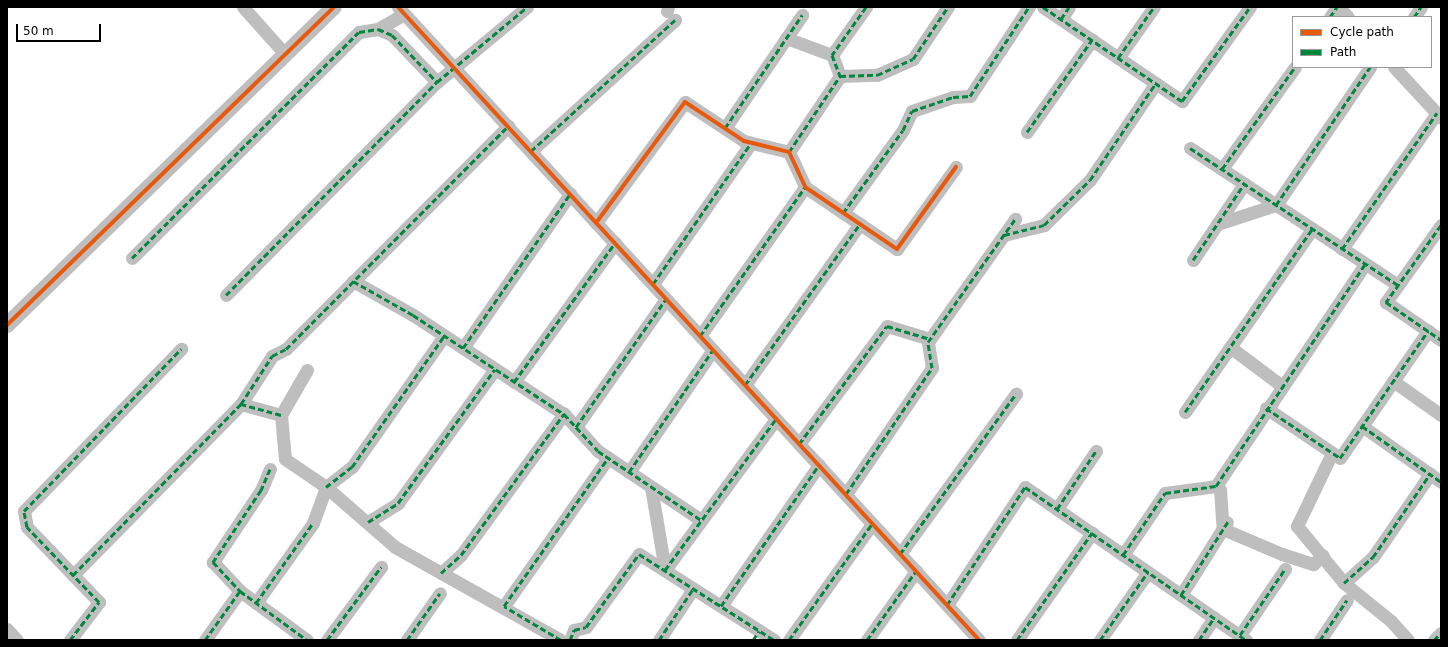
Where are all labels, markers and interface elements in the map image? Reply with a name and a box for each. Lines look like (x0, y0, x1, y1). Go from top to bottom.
scale bar (18, 16, 103, 42)
legend (1292, 16, 1432, 68)
text: 50 m (23, 24, 54, 38)
text: Cycle path (1330, 25, 1394, 39)
text: Path (1330, 45, 1356, 59)

